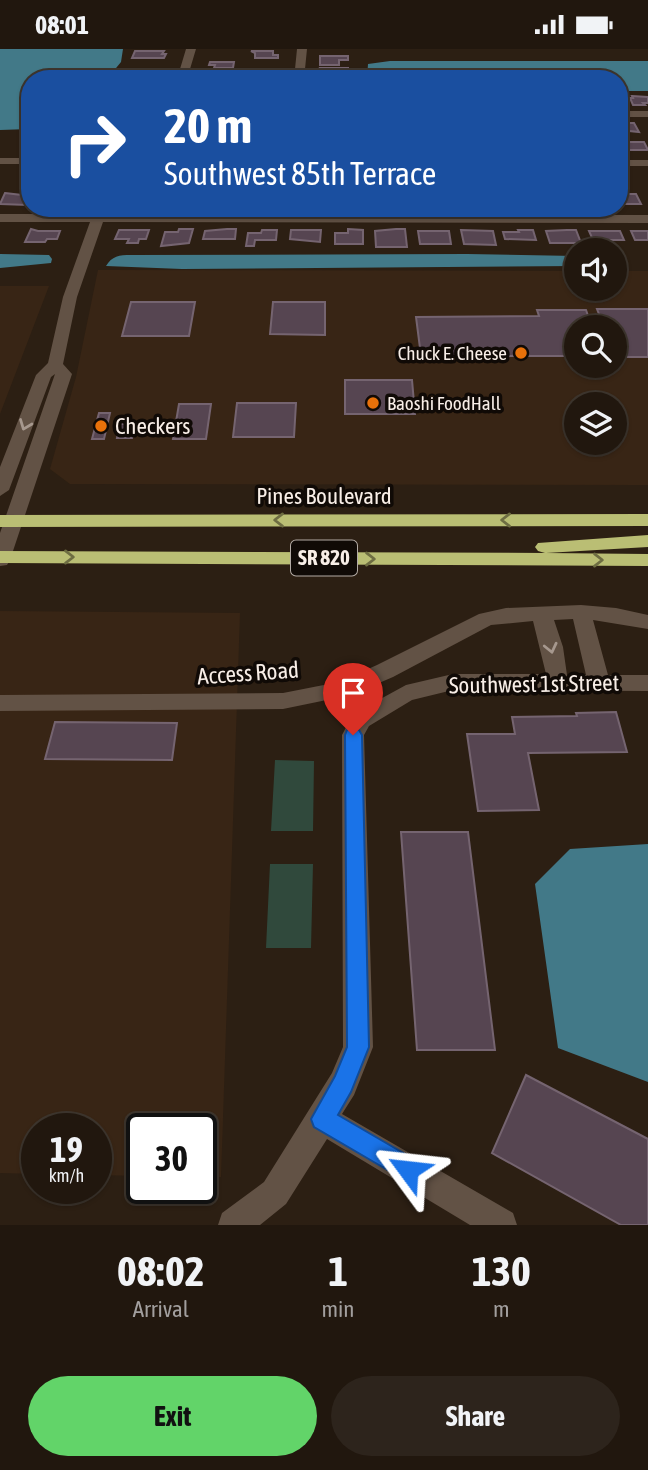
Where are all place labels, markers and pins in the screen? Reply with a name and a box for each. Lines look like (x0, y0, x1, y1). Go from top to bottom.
place label: Chuck E. Cheese (398, 342, 507, 364)
marker: Chuck E. Cheese (513, 345, 529, 361)
place label: Baoshi FoodHall (387, 392, 501, 414)
marker: Baoshi FoodHall (365, 395, 381, 411)
place label: Checkers (115, 413, 190, 439)
marker: Checkers (93, 418, 109, 434)
pin (323, 663, 383, 735)

